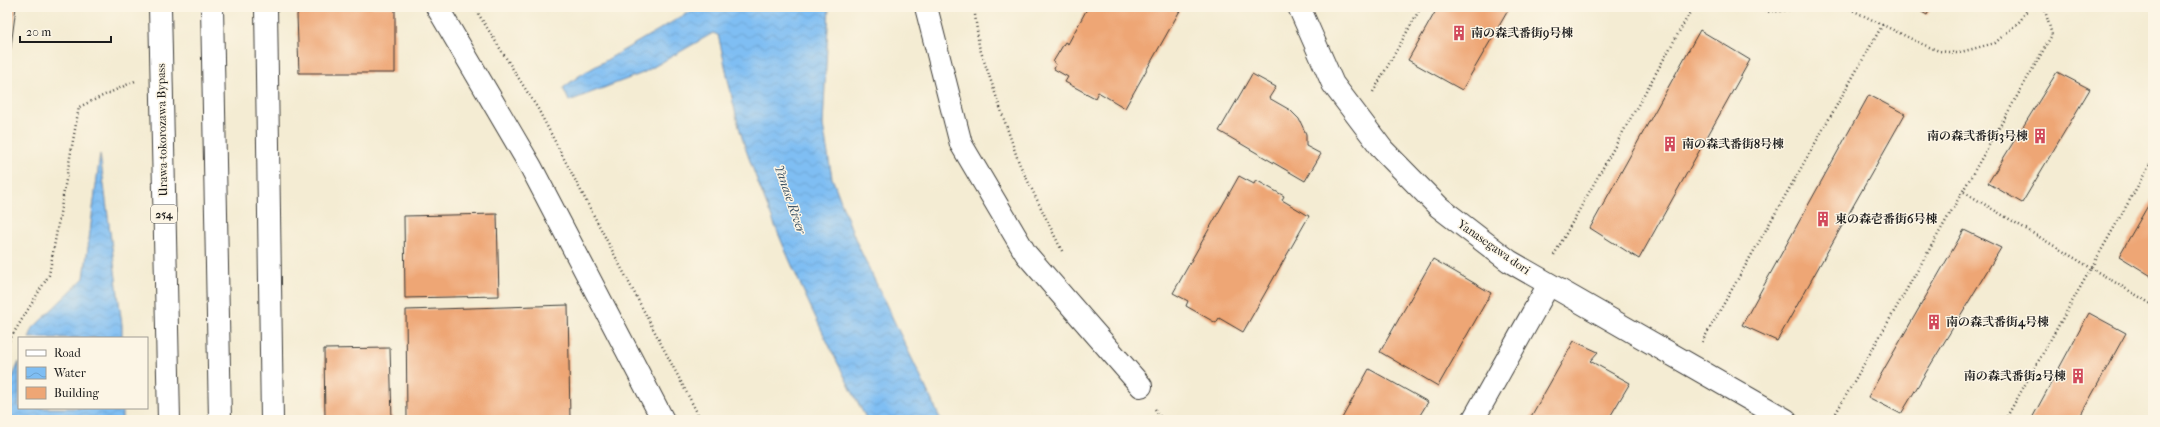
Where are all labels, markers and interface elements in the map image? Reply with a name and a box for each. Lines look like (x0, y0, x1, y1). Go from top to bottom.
scale bar (20, 18, 111, 44)
building icon: 南の森弐番街9号棟 (1450, 24, 1468, 42)
text: 20 m (26, 25, 51, 39)
place label: 南の森弐番街9号棟 (1471, 26, 1573, 41)
street label: Urawa-tokorozawa Bypass (154, 63, 170, 197)
building icon: 南の森弐番街3号棟 (2031, 127, 2049, 145)
place label: 南の森弐番街3号棟 (1927, 129, 2028, 144)
building icon: 南の森弐番街8号棟 (1661, 135, 1679, 153)
place label: 南の森弐番街8号棟 (1682, 137, 1784, 151)
water label: Yanase River (772, 163, 810, 237)
road number: 254 (151, 205, 177, 223)
building icon: 東の森壱番街6号棟 (1814, 210, 1832, 228)
place label: 東の森壱番街6号棟 (1835, 212, 1938, 226)
street label: Yanasegawa dori (1454, 216, 1533, 278)
building icon: 南の森弐番街4号棟 (1925, 313, 1943, 331)
place label: 南の森弐番街4号棟 (1946, 315, 2049, 330)
legend (18, 337, 148, 409)
text: Road (54, 346, 81, 360)
text: Water (53, 366, 87, 380)
building icon: 南の森弐番街2号棟 (2069, 367, 2087, 385)
place label: 南の森弐番街2号棟 (1964, 369, 2066, 383)
text: Building (54, 386, 99, 400)

